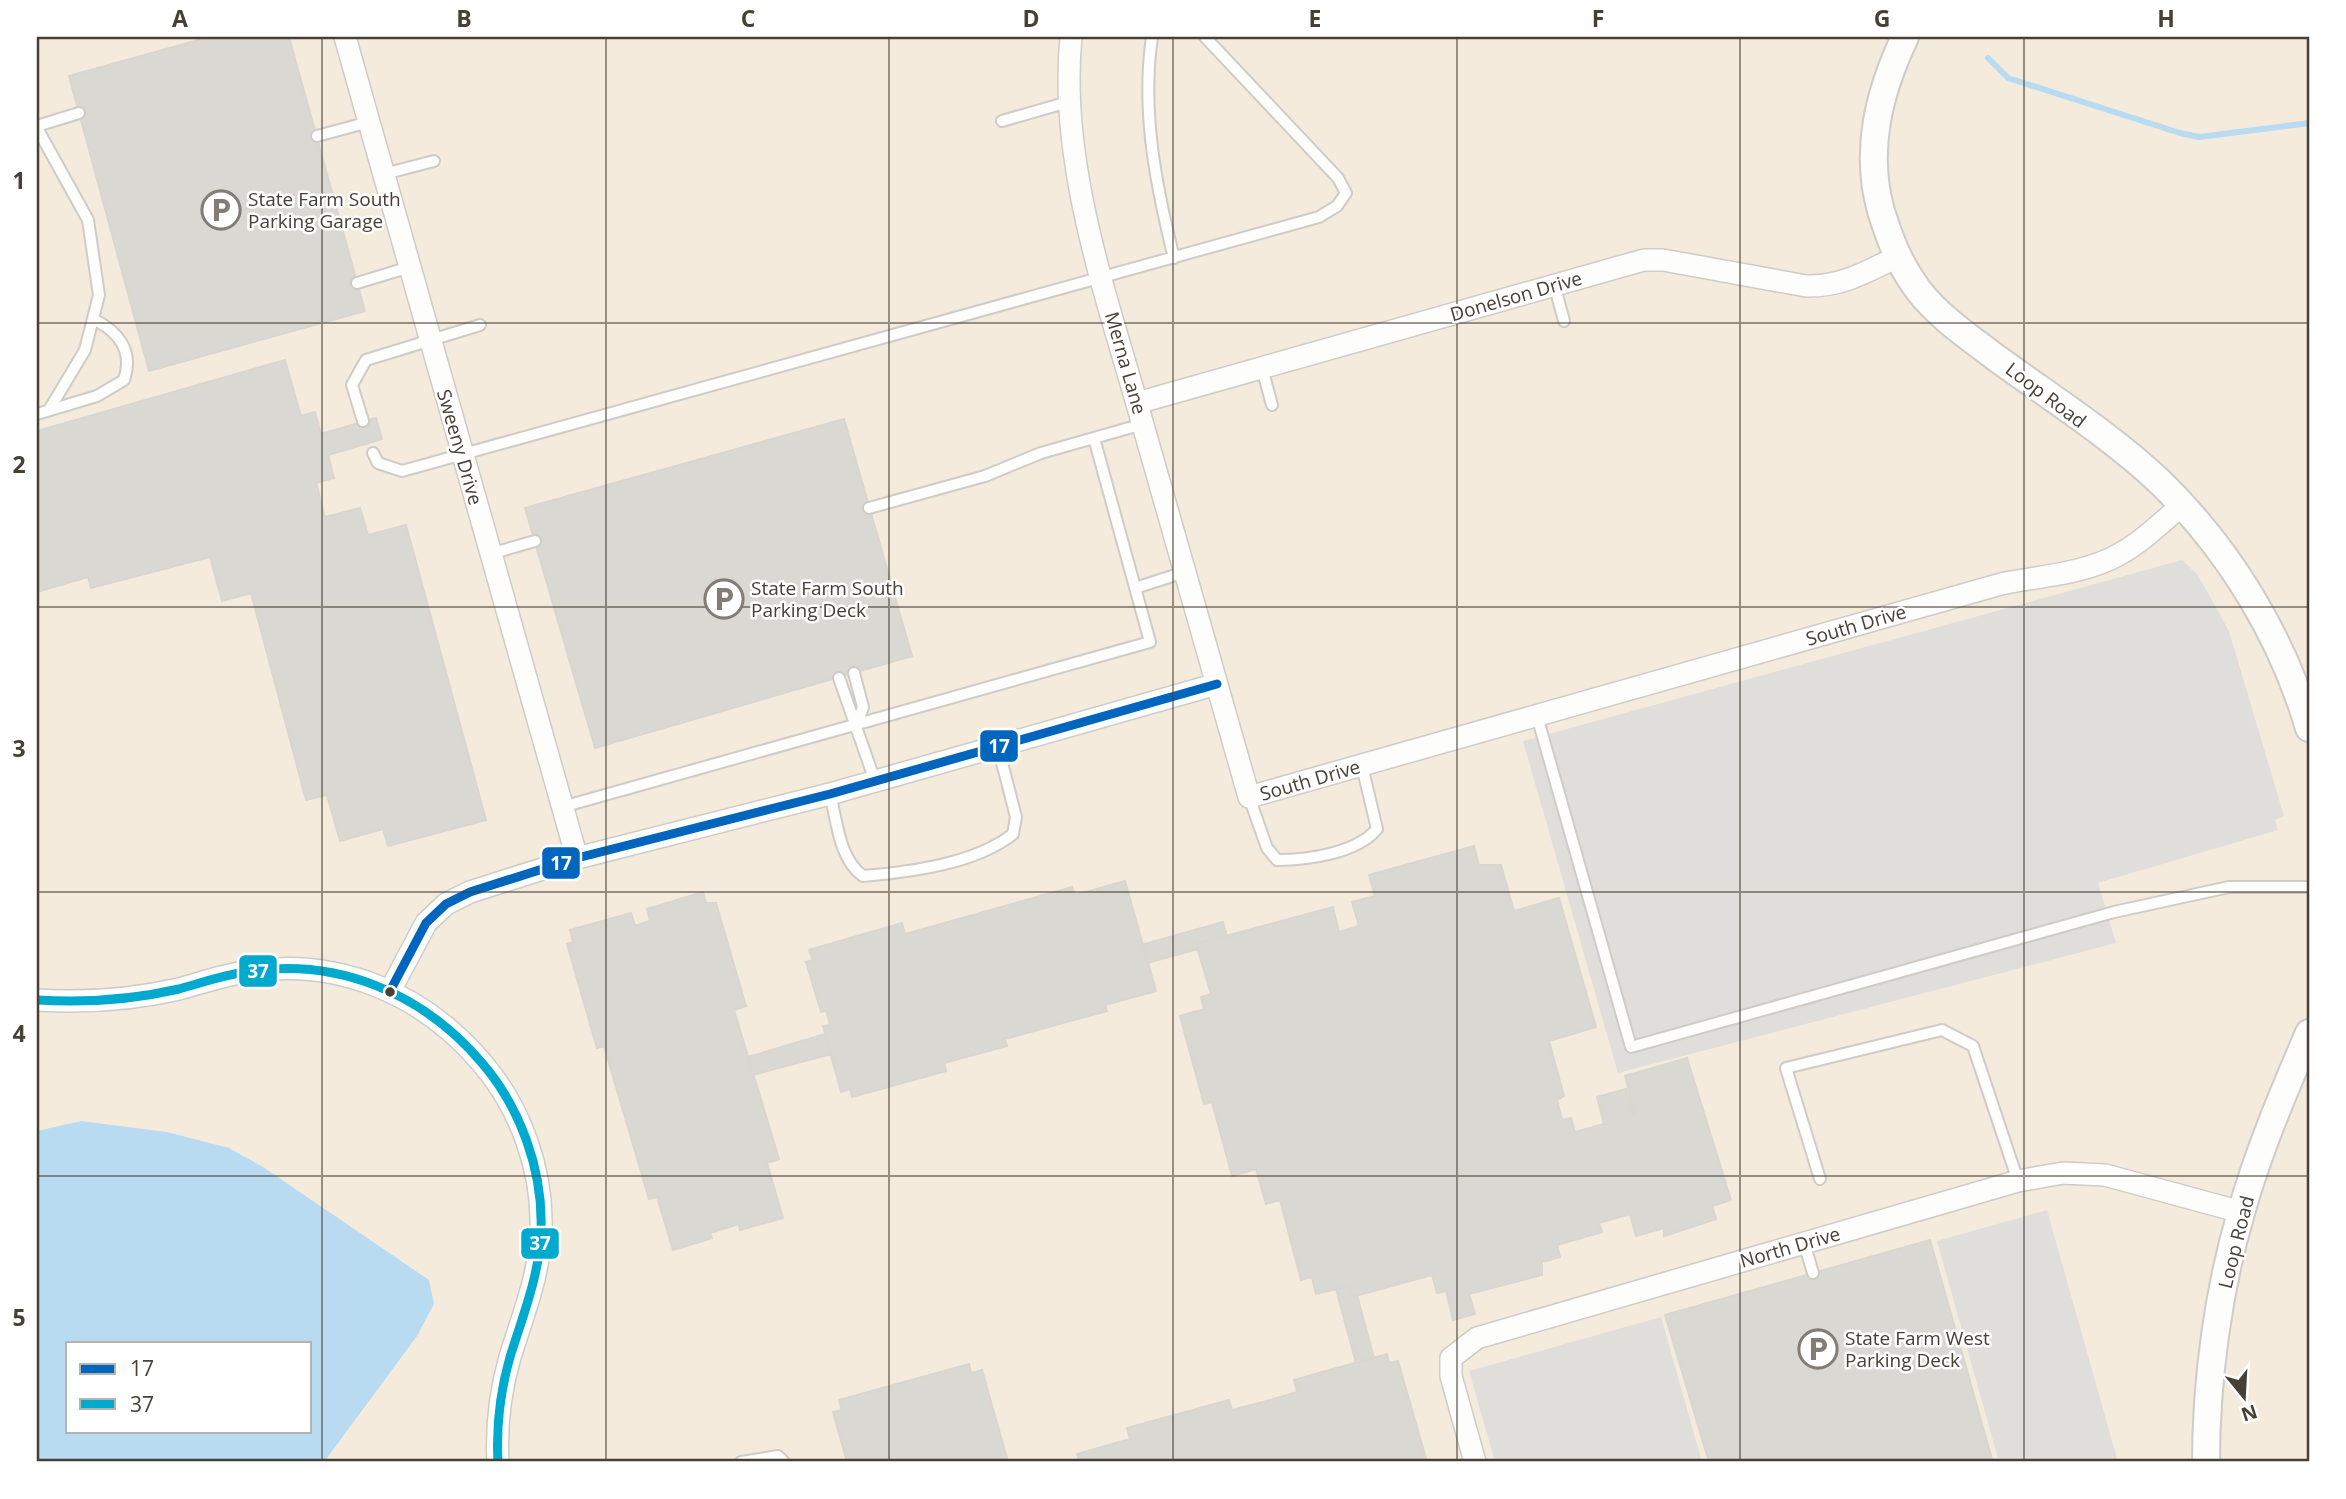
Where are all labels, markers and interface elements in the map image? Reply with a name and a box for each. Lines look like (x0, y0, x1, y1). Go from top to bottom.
text: A (172, 2, 188, 34)
text: B (456, 2, 472, 34)
text: C (741, 2, 755, 34)
text: D (1022, 2, 1040, 34)
text: E (1309, 2, 1321, 34)
text: F (1592, 2, 1604, 34)
text: G (1874, 2, 1890, 34)
text: H (2157, 2, 2175, 34)
text: 1 (12, 164, 26, 196)
place label: State Farm South Parking Garage (248, 186, 401, 234)
parking icon: State Farm South Parking Garage (200, 189, 242, 231)
street label: Donelson Drive (1447, 265, 1585, 327)
street label: Merna Lane (1099, 309, 1153, 417)
street label: Loop Road (2000, 356, 2092, 434)
street label: Sweeny Drive (431, 386, 489, 508)
text: 2 (12, 448, 26, 480)
place label: State Farm South Parking Deck (751, 575, 904, 623)
parking icon: State Farm South Parking Deck (703, 578, 745, 620)
street label: South Drive (1803, 598, 1909, 652)
line badge: 17 (979, 729, 1019, 763)
text: 3 (12, 732, 26, 764)
text: 17 (988, 733, 1010, 759)
street label: South Drive (1257, 753, 1363, 807)
line badge: 17 (541, 846, 581, 880)
text: 17 (550, 850, 572, 876)
line badge: 37 (238, 954, 278, 988)
text: 37 (247, 958, 269, 984)
unlabelled marker (383, 985, 397, 999)
text: 4 (12, 1017, 26, 1049)
street label: Loop Road (2212, 1193, 2260, 1291)
street label: North Drive (1737, 1220, 1843, 1274)
line badge: 37 (520, 1227, 560, 1260)
text: 37 (529, 1230, 551, 1256)
text: 5 (12, 1301, 26, 1333)
place label: State Farm West Parking Deck (1845, 1325, 1990, 1373)
parking icon: State Farm West Parking Deck (1797, 1328, 1839, 1370)
legend (66, 1342, 312, 1432)
text: 17 (130, 1354, 154, 1382)
north arrow (2210, 1362, 2280, 1432)
text: 37 (130, 1390, 154, 1418)
text: N (2238, 1398, 2261, 1428)

